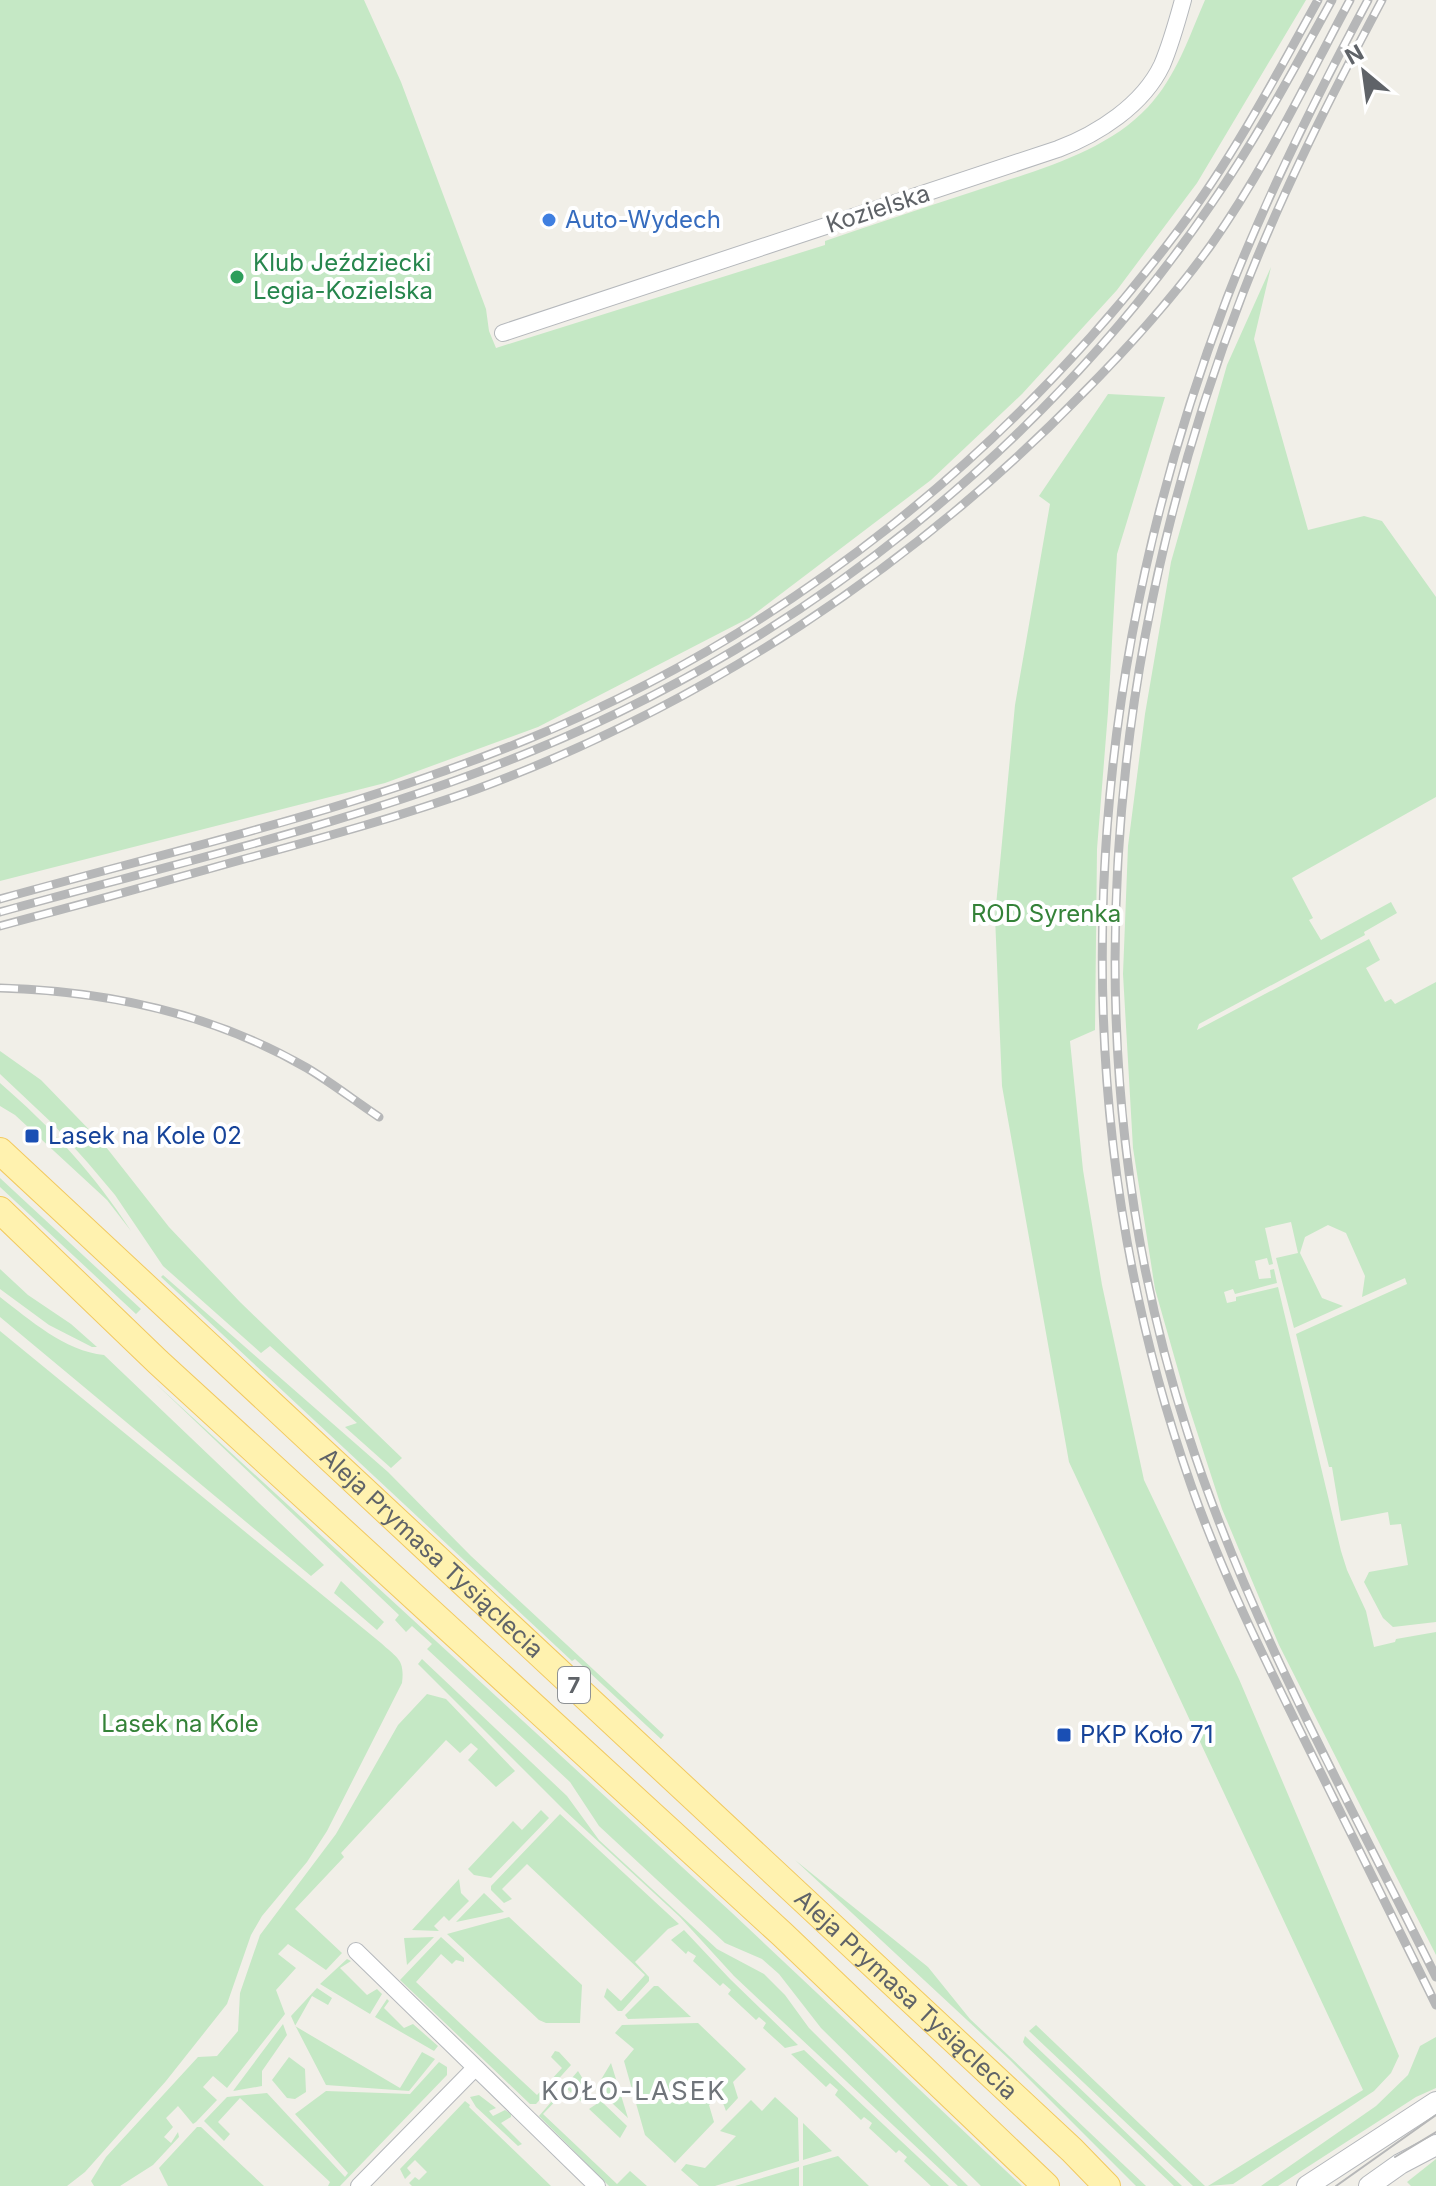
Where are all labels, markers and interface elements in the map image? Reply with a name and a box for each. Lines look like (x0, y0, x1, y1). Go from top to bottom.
north arrow (1324, 32, 1404, 112)
text: N (1341, 39, 1368, 70)
street label: Kozielska (822, 178, 933, 239)
place label: Auto-Wydech (565, 205, 721, 234)
marker: Auto-Wydech (540, 211, 558, 229)
place label: Klub Jeździecki Legia-Kozielska (253, 248, 433, 305)
marker: Klub Jeździecki Legia-Kozielska (228, 268, 246, 286)
park label: ROD Syrenka (971, 899, 1121, 928)
place label: Lasek na Kole 02 (48, 1121, 242, 1150)
marker: Lasek na Kole 02 (23, 1127, 41, 1145)
street label: Aleja Prymasa Tysiąclecia (315, 1442, 549, 1664)
road number: 7 (558, 1667, 590, 1703)
park label: Lasek na Kole (101, 1709, 259, 1738)
place label: PKP Koło 71 (1080, 1720, 1213, 1749)
marker: PKP Koło 71 (1055, 1726, 1073, 1744)
street label: Aleja Prymasa Tysiąclecia (789, 1884, 1024, 2106)
district label: KOŁO-LASEK (541, 2075, 727, 2106)

